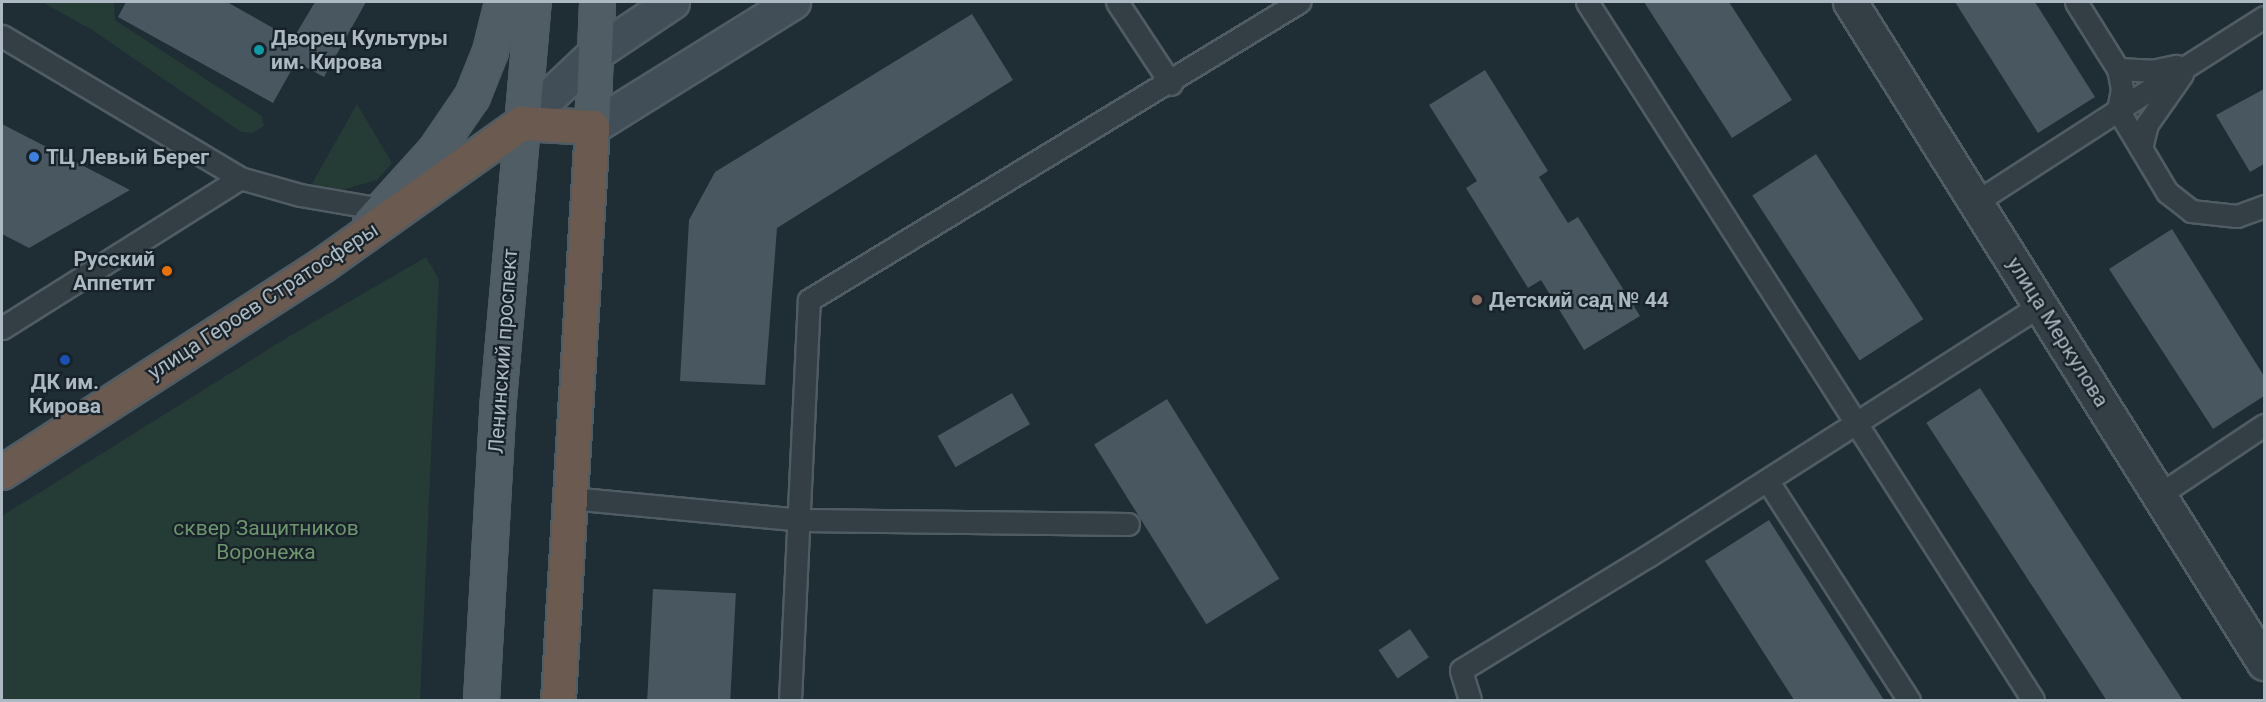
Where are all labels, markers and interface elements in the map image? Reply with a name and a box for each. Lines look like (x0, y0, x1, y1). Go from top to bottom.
place label: Дворец Культуры им. Кирова (271, 25, 448, 75)
marker: Дворец Культуры им. Кирова (252, 43, 266, 57)
place label: ТЦ Левый Берег (46, 144, 209, 170)
marker: ТЦ Левый Берег (27, 150, 41, 164)
street label: улица Героев Стратосферы (143, 217, 383, 385)
place label: Русский Аппетит (73, 246, 155, 296)
street label: Ленинский проспект (483, 248, 523, 454)
street label: улица Меркулова (2002, 252, 2114, 412)
marker: Русский Аппетит (160, 264, 174, 278)
place label: Детский сад № 44 (1489, 287, 1669, 313)
marker: Детский сад № 44 (1470, 293, 1484, 307)
marker: ДК им. Кирова (58, 353, 72, 367)
place label: ДК им. Кирова (29, 369, 101, 419)
park label: сквер Защитников Воронежа (173, 515, 359, 565)

